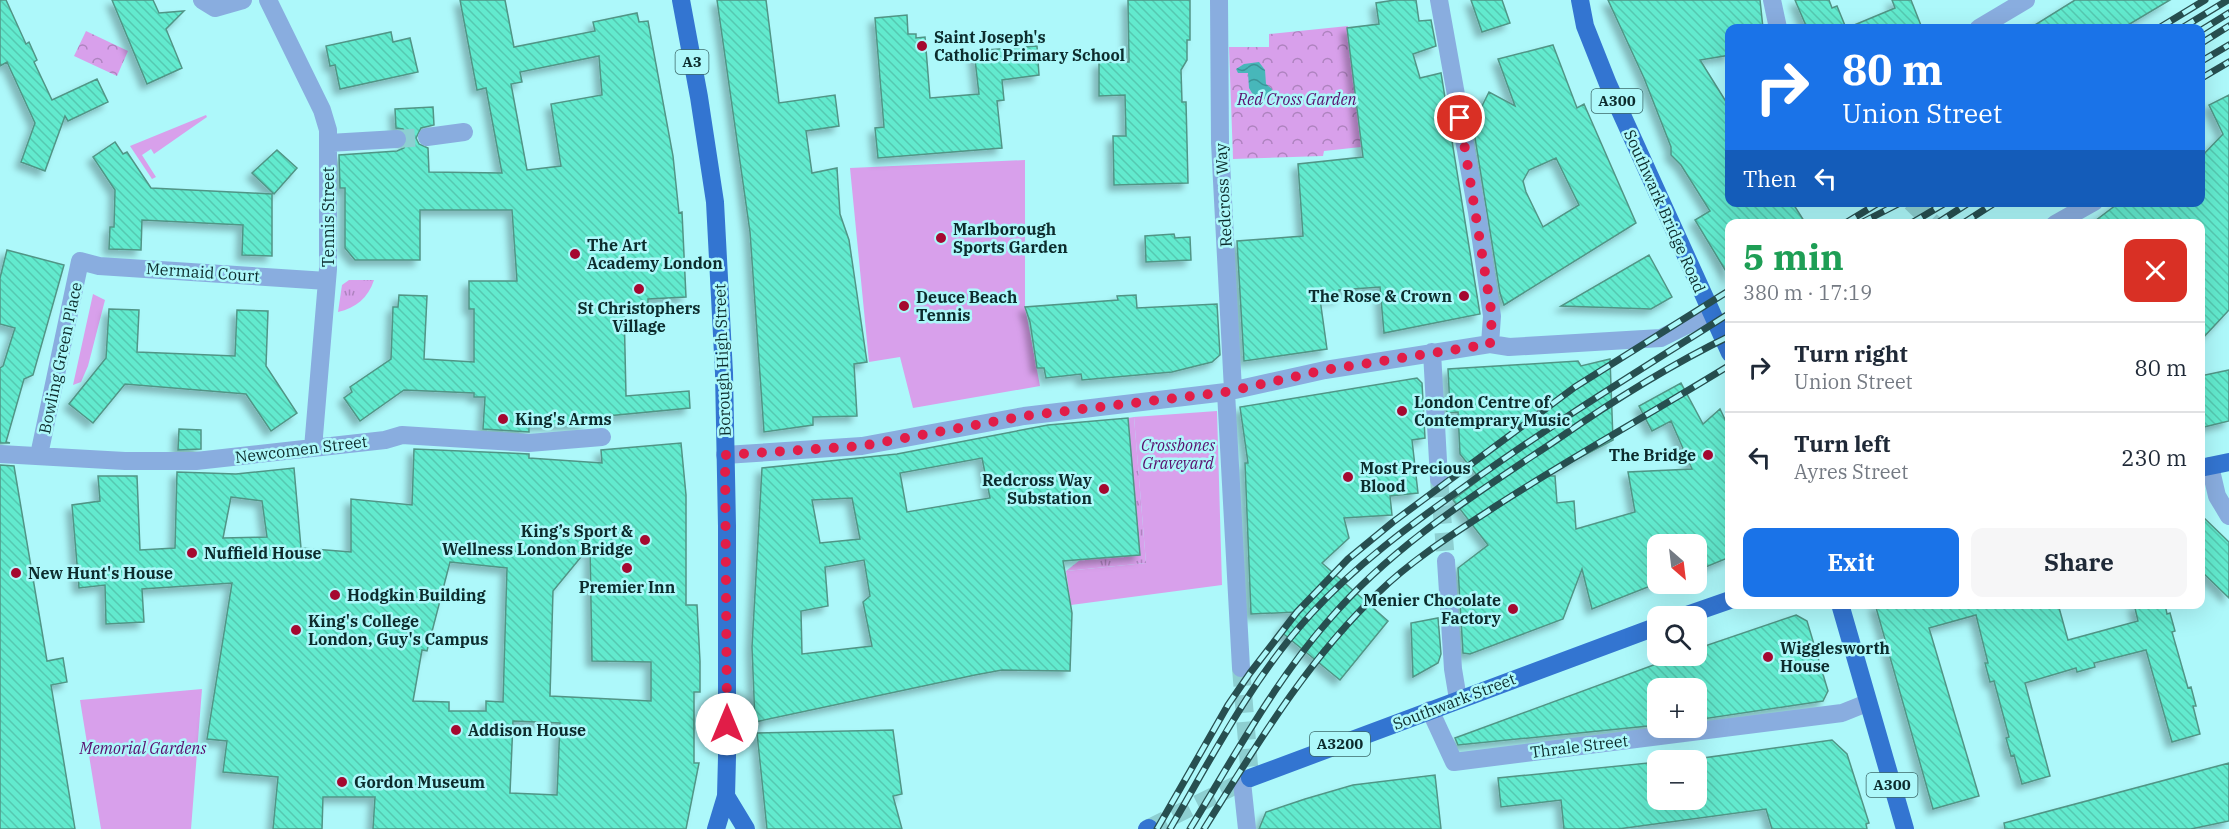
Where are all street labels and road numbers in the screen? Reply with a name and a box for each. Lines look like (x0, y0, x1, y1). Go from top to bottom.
road number: A3 (676, 50, 708, 74)
road number: A300 (1592, 89, 1642, 113)
street label: Southwark Bridge Road (1620, 126, 1710, 296)
street label: Redcross Way (1210, 142, 1236, 248)
street label: Tennis Street (318, 167, 338, 267)
street label: Mermaid Court (145, 258, 261, 286)
street label: Bowling Green Place (34, 280, 86, 436)
street label: Borough High Street (709, 283, 735, 437)
street label: Newcomen Street (234, 431, 369, 467)
street label: Southwark Street (1390, 668, 1519, 734)
street label: Thrale Street (1529, 730, 1629, 762)
road number: A3200 (1310, 732, 1370, 756)
road number: A300 (1866, 773, 1918, 797)

